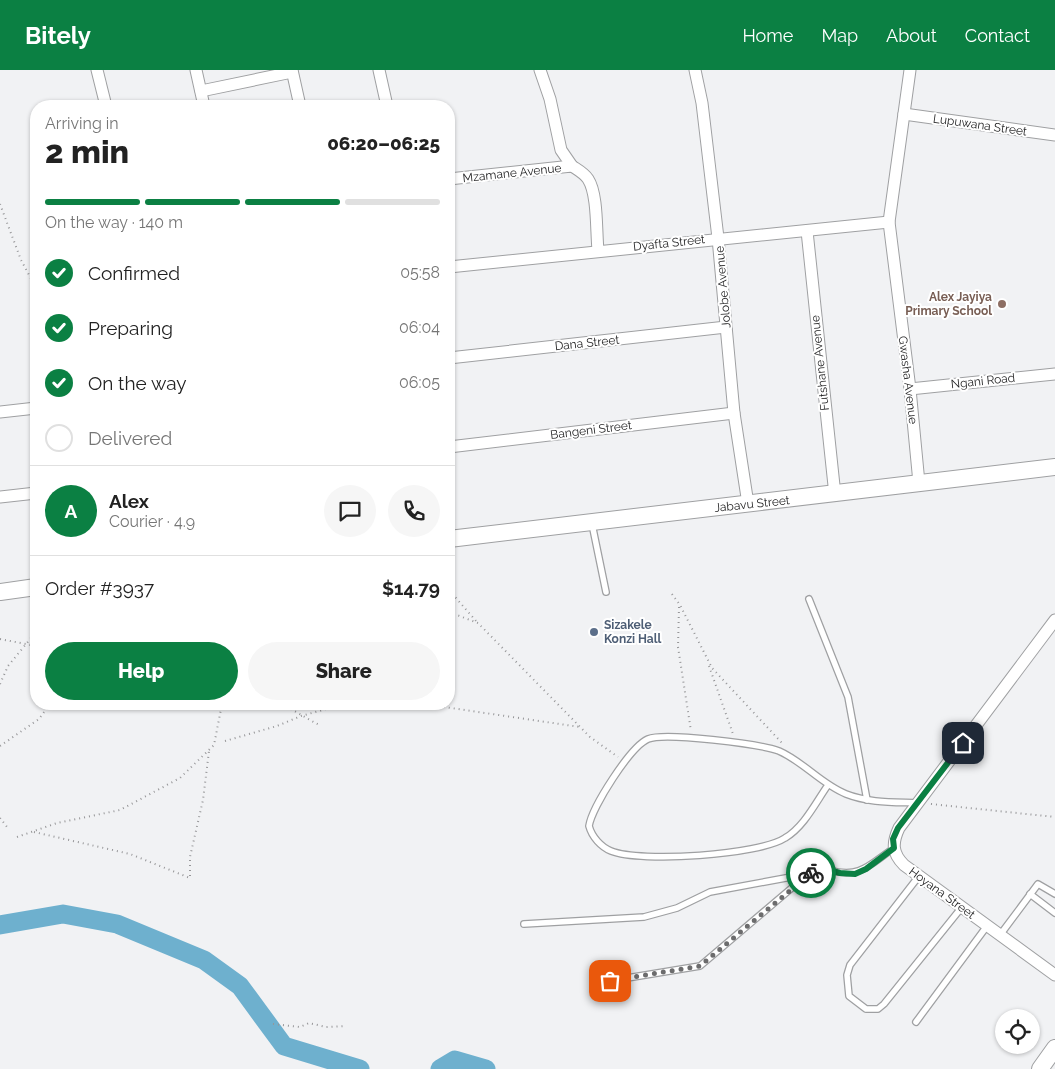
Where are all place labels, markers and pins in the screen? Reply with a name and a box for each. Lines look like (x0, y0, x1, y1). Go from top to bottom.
place label: Alex Jayiya Primary School (905, 290, 992, 318)
marker: Alex Jayiya Primary School (996, 298, 1008, 310)
place label: Sizakele Konzi Hall (604, 618, 662, 646)
marker: Sizakele Konzi Hall (588, 626, 600, 638)
pin (942, 722, 984, 764)
pin (589, 960, 631, 1002)

